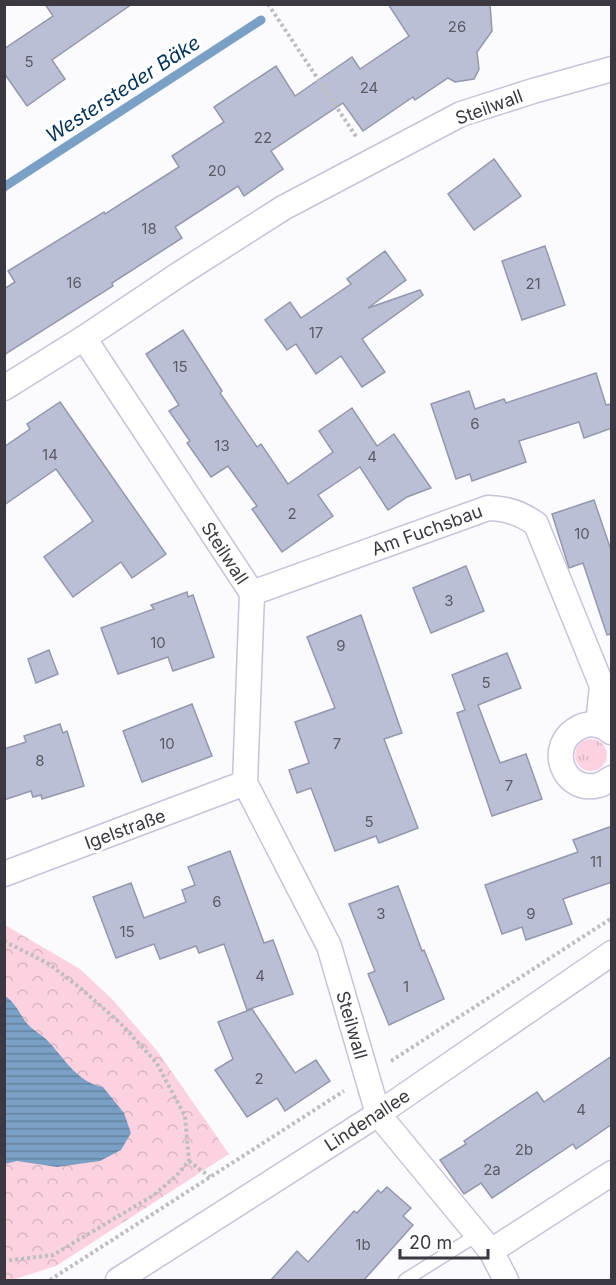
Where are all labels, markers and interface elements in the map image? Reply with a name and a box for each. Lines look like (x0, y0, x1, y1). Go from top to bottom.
house number: 26 (448, 17, 466, 36)
water label: Westersteder Bäke (41, 30, 205, 148)
house number: 5 (24, 52, 34, 71)
house number: 24 (360, 78, 378, 97)
street label: Steilwall (453, 85, 525, 129)
house number: 22 (254, 128, 272, 147)
house number: 20 (208, 161, 226, 180)
house number: 18 (141, 219, 157, 238)
house number: 16 (66, 273, 82, 292)
house number: 21 (525, 274, 541, 293)
house number: 17 (309, 323, 323, 342)
house number: 15 (172, 357, 188, 376)
house number: 6 (470, 414, 480, 433)
house number: 13 (214, 436, 230, 455)
house number: 14 (42, 445, 58, 464)
house number: 4 (367, 447, 377, 466)
street label: Am Fuchsbau (369, 500, 485, 560)
house number: 2 (287, 504, 297, 523)
street label: Steilwall (197, 518, 253, 588)
house number: 10 (574, 524, 590, 543)
house number: 3 (444, 591, 454, 610)
house number: 10 (150, 633, 166, 652)
house number: 9 (336, 636, 346, 655)
house number: 5 (481, 673, 491, 692)
house number: 10 (159, 734, 175, 753)
house number: 7 (333, 734, 341, 753)
house number: 8 (35, 751, 45, 770)
house number: 7 (505, 776, 513, 795)
street label: Igelstraße (82, 805, 168, 853)
house number: 5 (364, 812, 374, 831)
house number: 11 (590, 852, 602, 871)
house number: 6 (212, 892, 222, 911)
house number: 3 (376, 904, 386, 923)
house number: 9 (526, 904, 536, 923)
house number: 15 (119, 922, 135, 941)
house number: 4 (255, 966, 265, 985)
house number: 1 (403, 977, 409, 996)
street label: Steilwall (332, 988, 372, 1062)
house number: 2 (254, 1069, 264, 1088)
street label: Lindenallee (321, 1085, 413, 1155)
house number: 4 (576, 1100, 586, 1119)
house number: 2b (515, 1140, 533, 1159)
house number: 2a (483, 1160, 501, 1179)
scale bar (400, 1222, 488, 1260)
text: 20 m (409, 1232, 452, 1253)
house number: 1b (355, 1235, 371, 1254)

